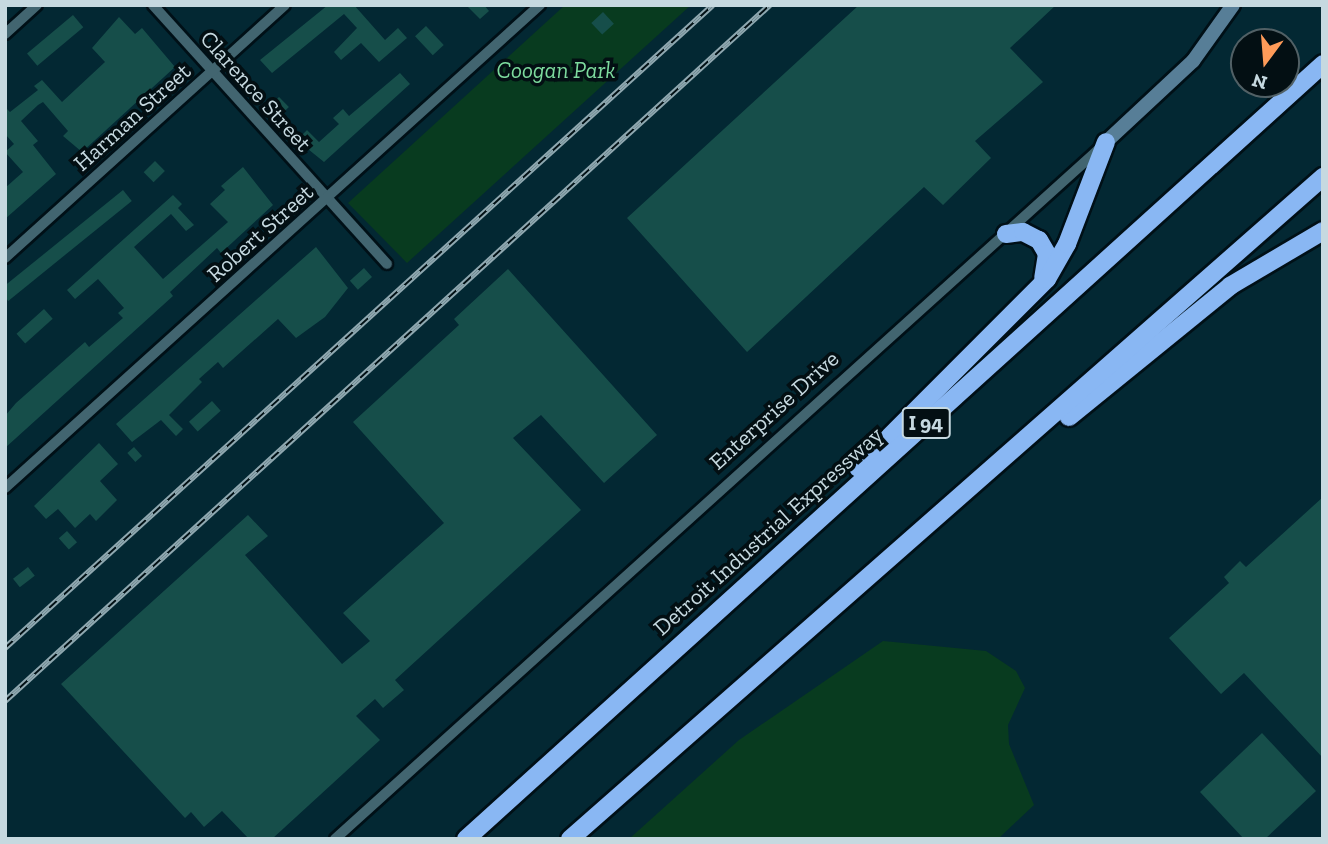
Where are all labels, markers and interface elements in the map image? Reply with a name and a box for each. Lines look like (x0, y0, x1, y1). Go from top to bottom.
street label: Clarence Street (195, 25, 317, 157)
north arrow (1230, 28, 1300, 98)
park label: Coogan Park (496, 56, 616, 84)
street label: Harman Street (68, 57, 196, 177)
text: N (1250, 69, 1270, 95)
street label: Robert Street (201, 178, 319, 288)
street label: Enterprise Drive (704, 345, 844, 475)
road number: I 94 (902, 406, 950, 440)
street label: Detroit Industrial Expressway (648, 421, 888, 641)

